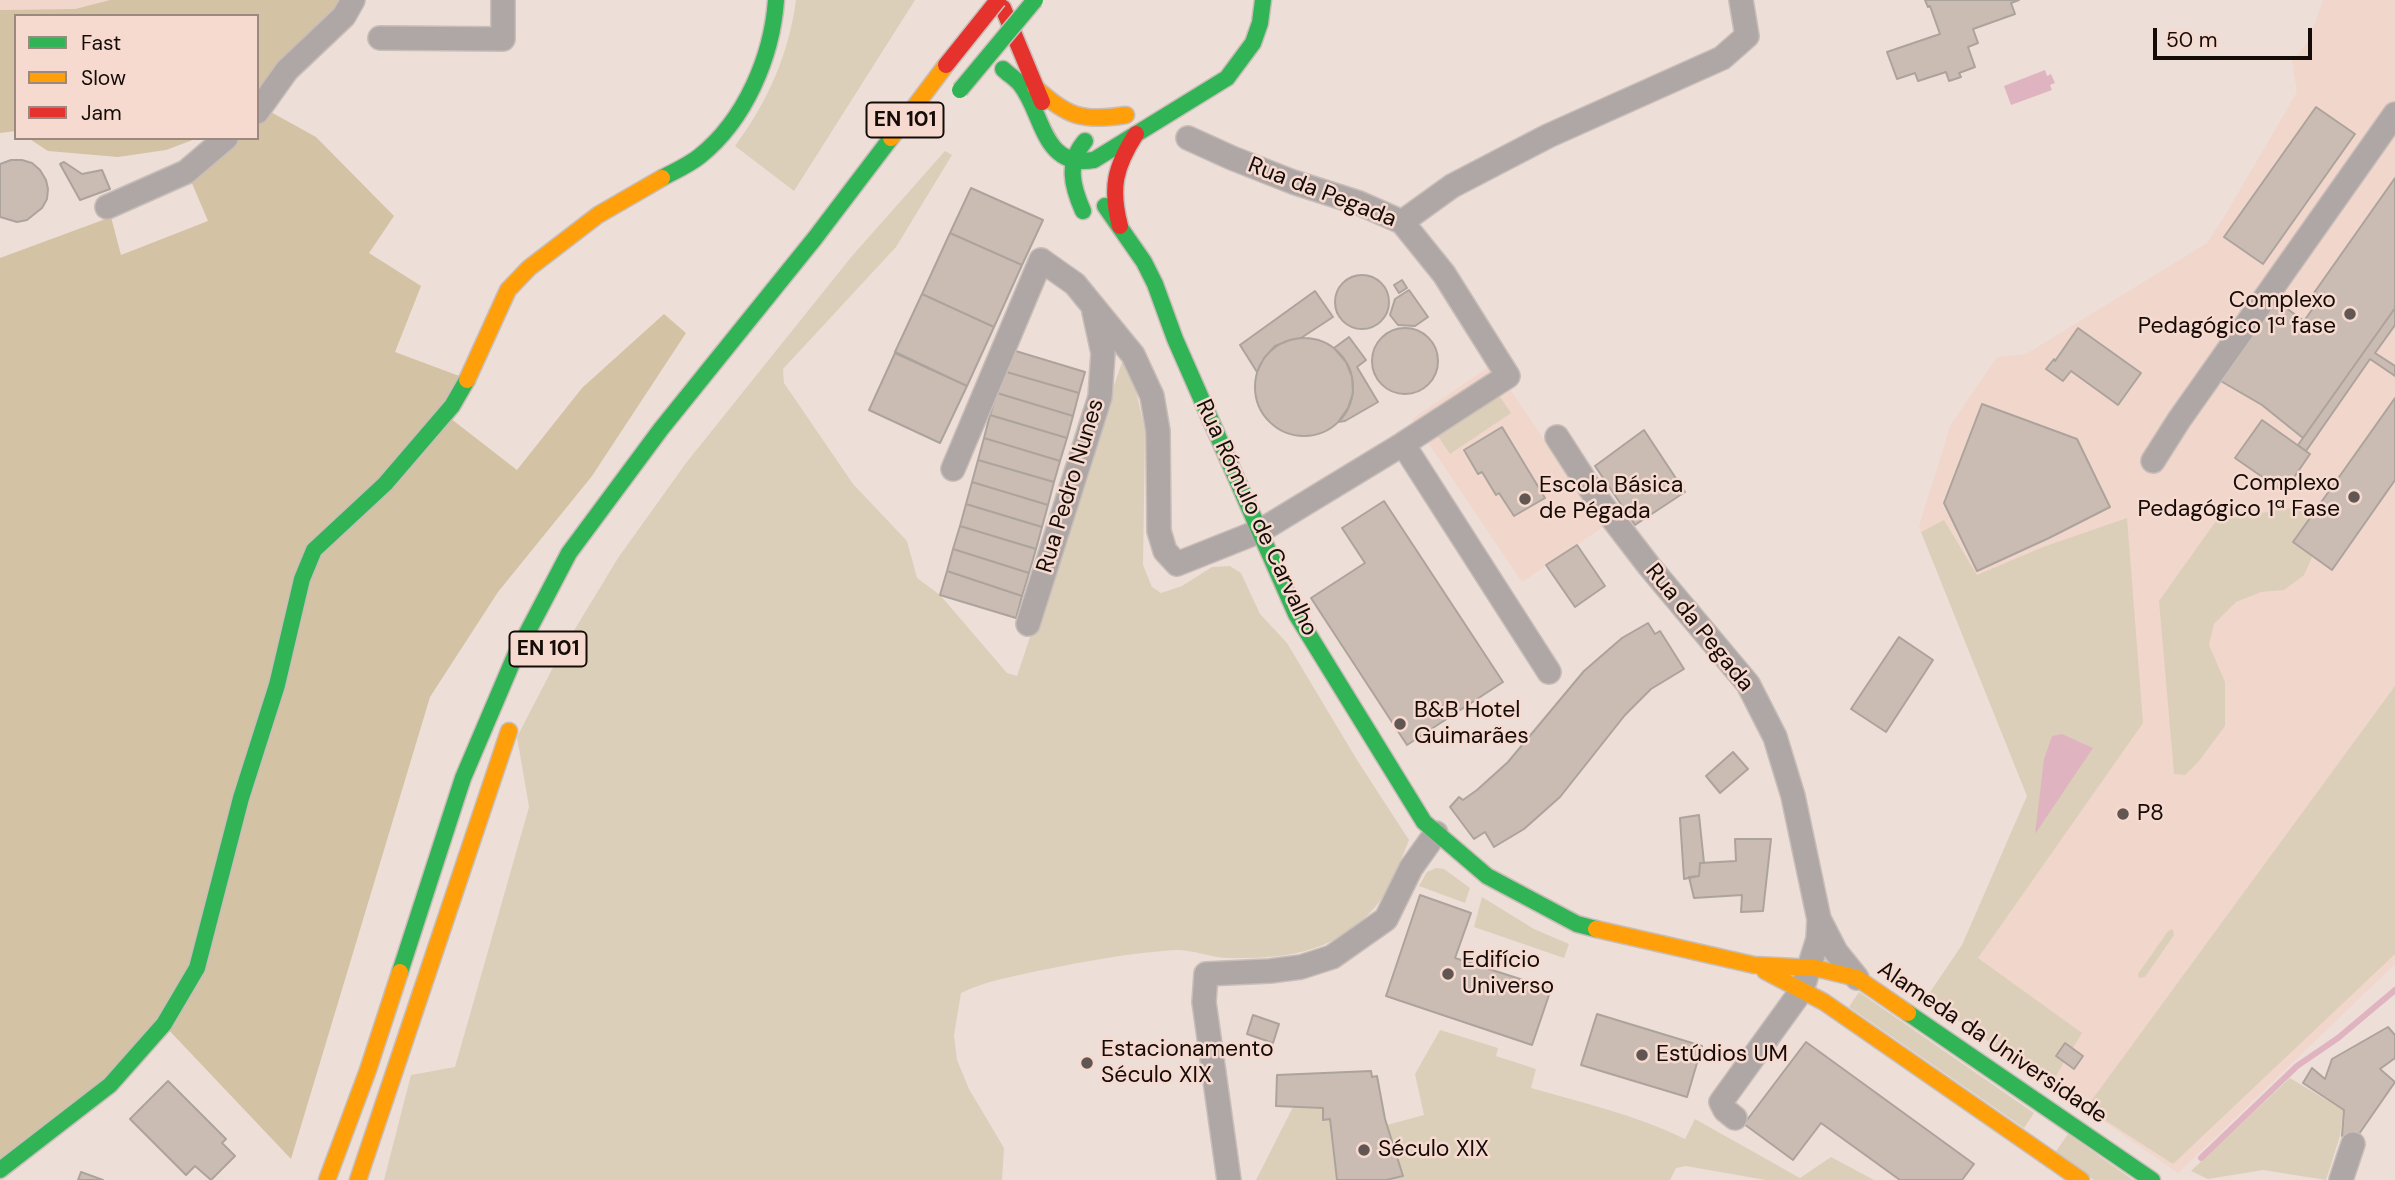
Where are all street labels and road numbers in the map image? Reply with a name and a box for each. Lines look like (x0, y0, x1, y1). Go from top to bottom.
road number: EN 101 (866, 102, 944, 138)
street label: Rua da Pegada (1244, 152, 1400, 234)
street label: Rua Rómulo de Carvalho (1189, 395, 1323, 641)
street label: Rua Pedro Nunes (1031, 396, 1111, 576)
street label: Rua da Pegada (1639, 559, 1759, 697)
road number: EN 101 (510, 632, 586, 666)
street label: Alameda da Universidade (1872, 956, 2112, 1130)

